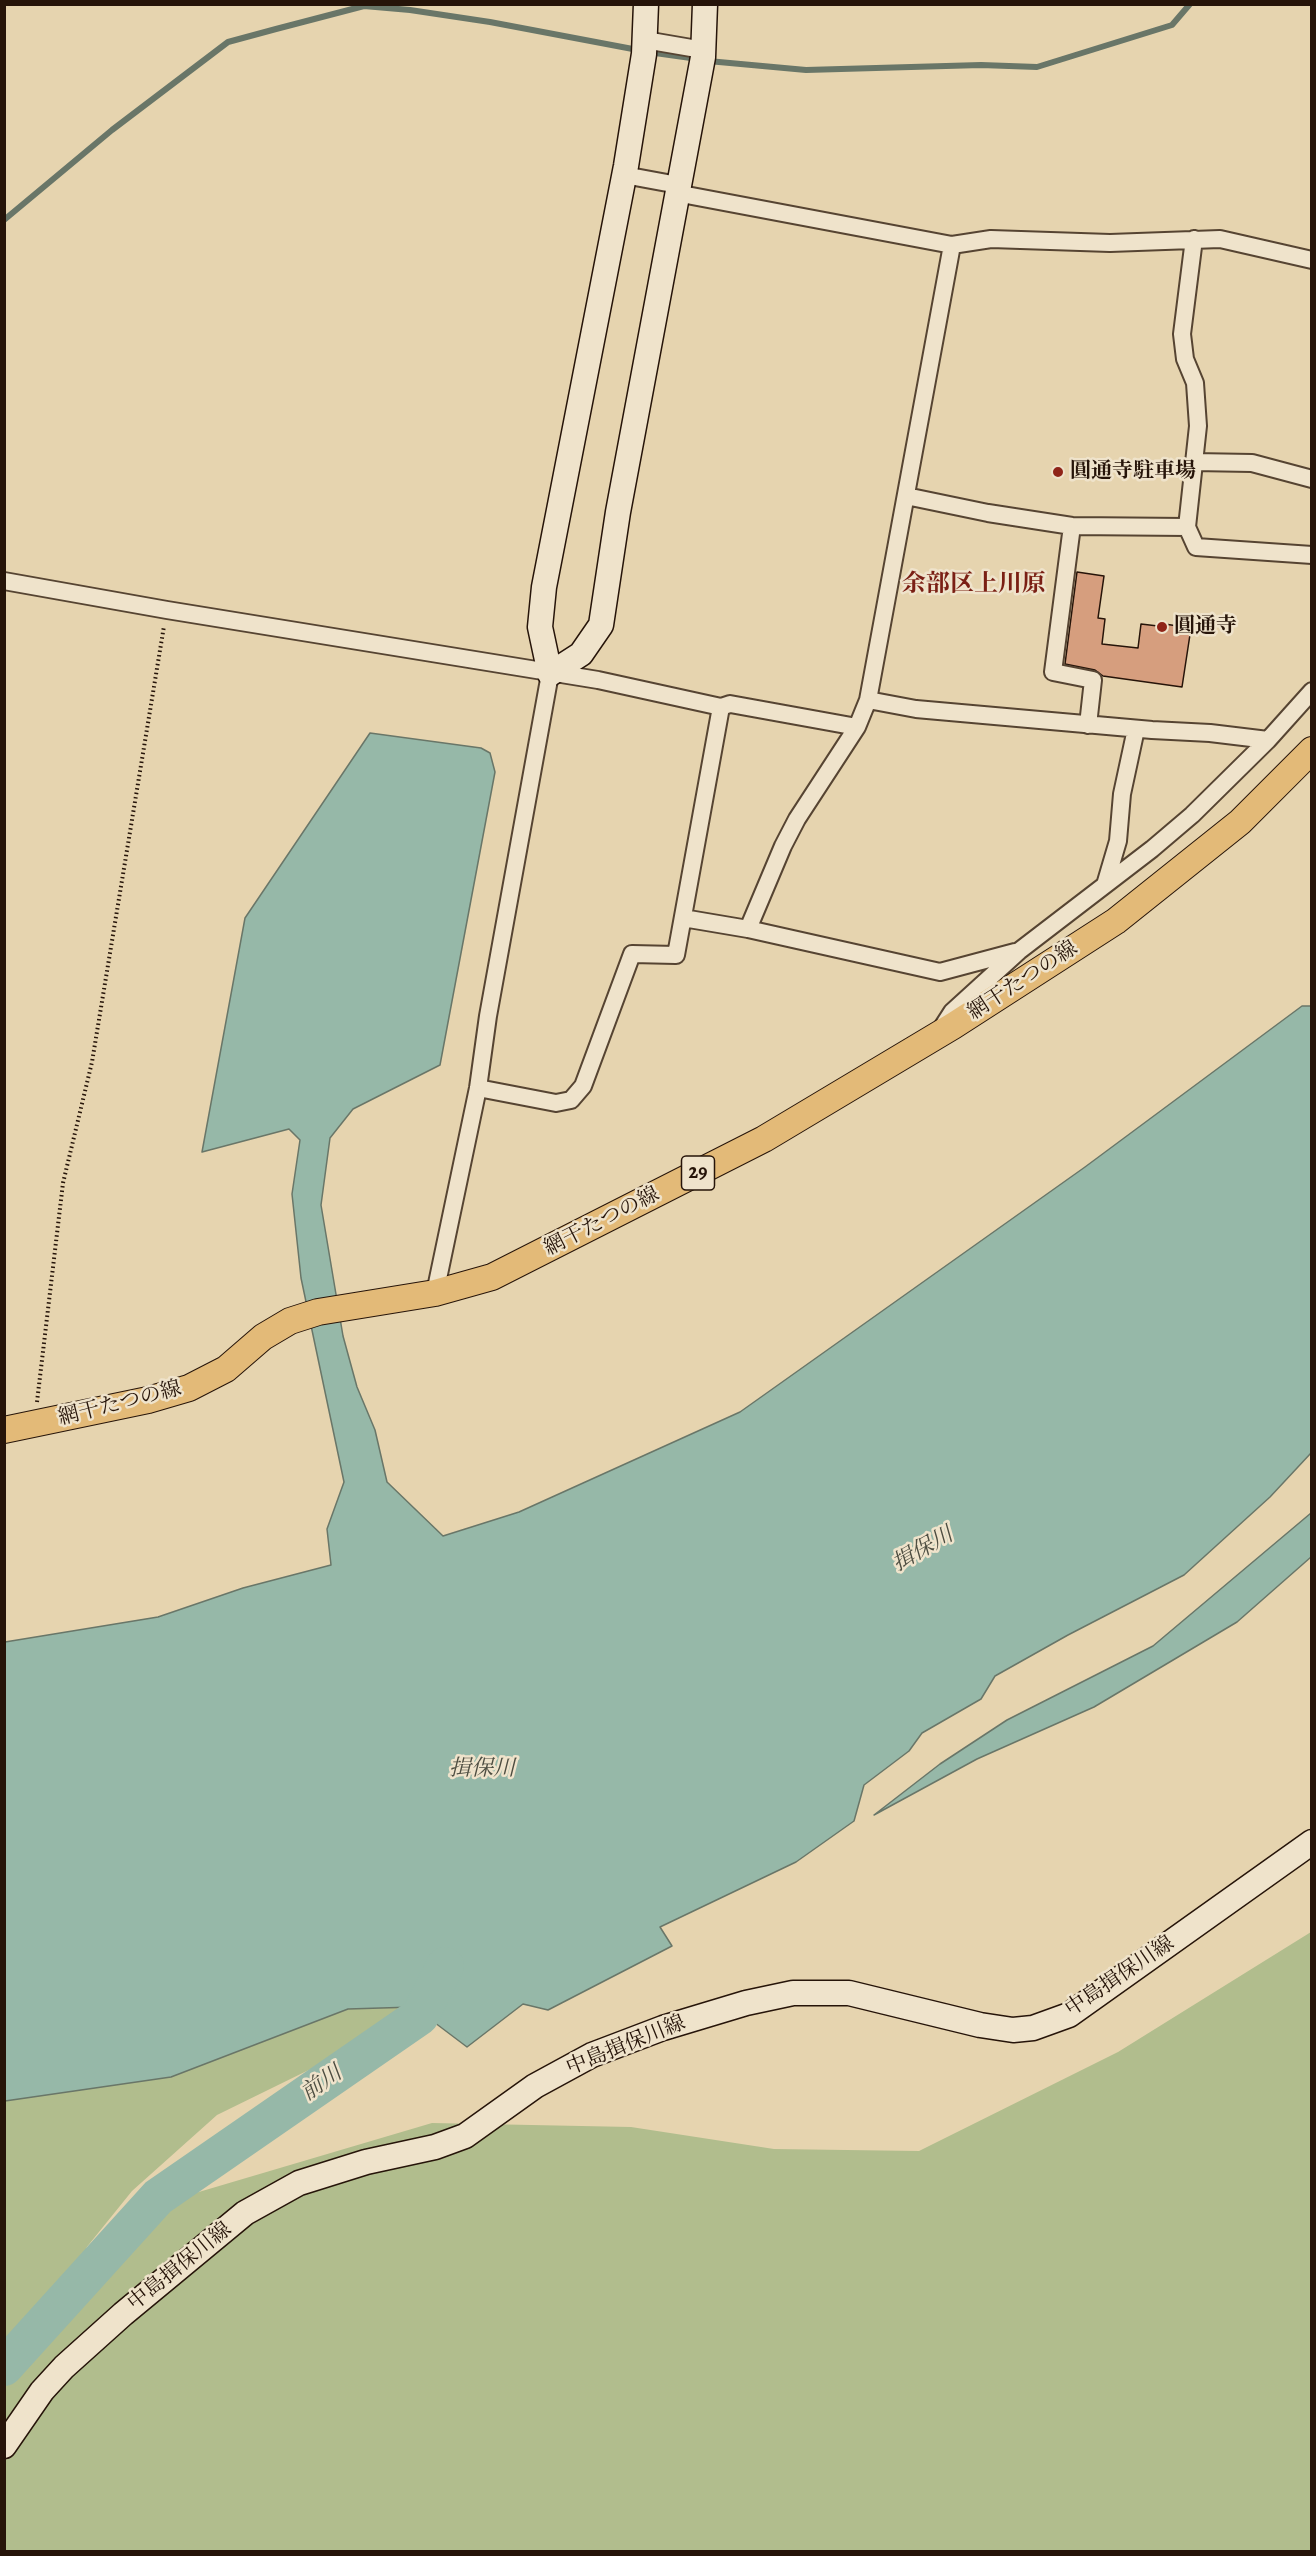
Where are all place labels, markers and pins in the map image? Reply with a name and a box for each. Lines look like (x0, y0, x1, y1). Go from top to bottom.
place label: 圓通寺駐車場 (1070, 459, 1196, 485)
marker: 圓通寺駐車場 (1051, 465, 1065, 479)
place label: 圓通寺 (1174, 614, 1237, 640)
marker: 圓通寺 (1155, 620, 1169, 634)

